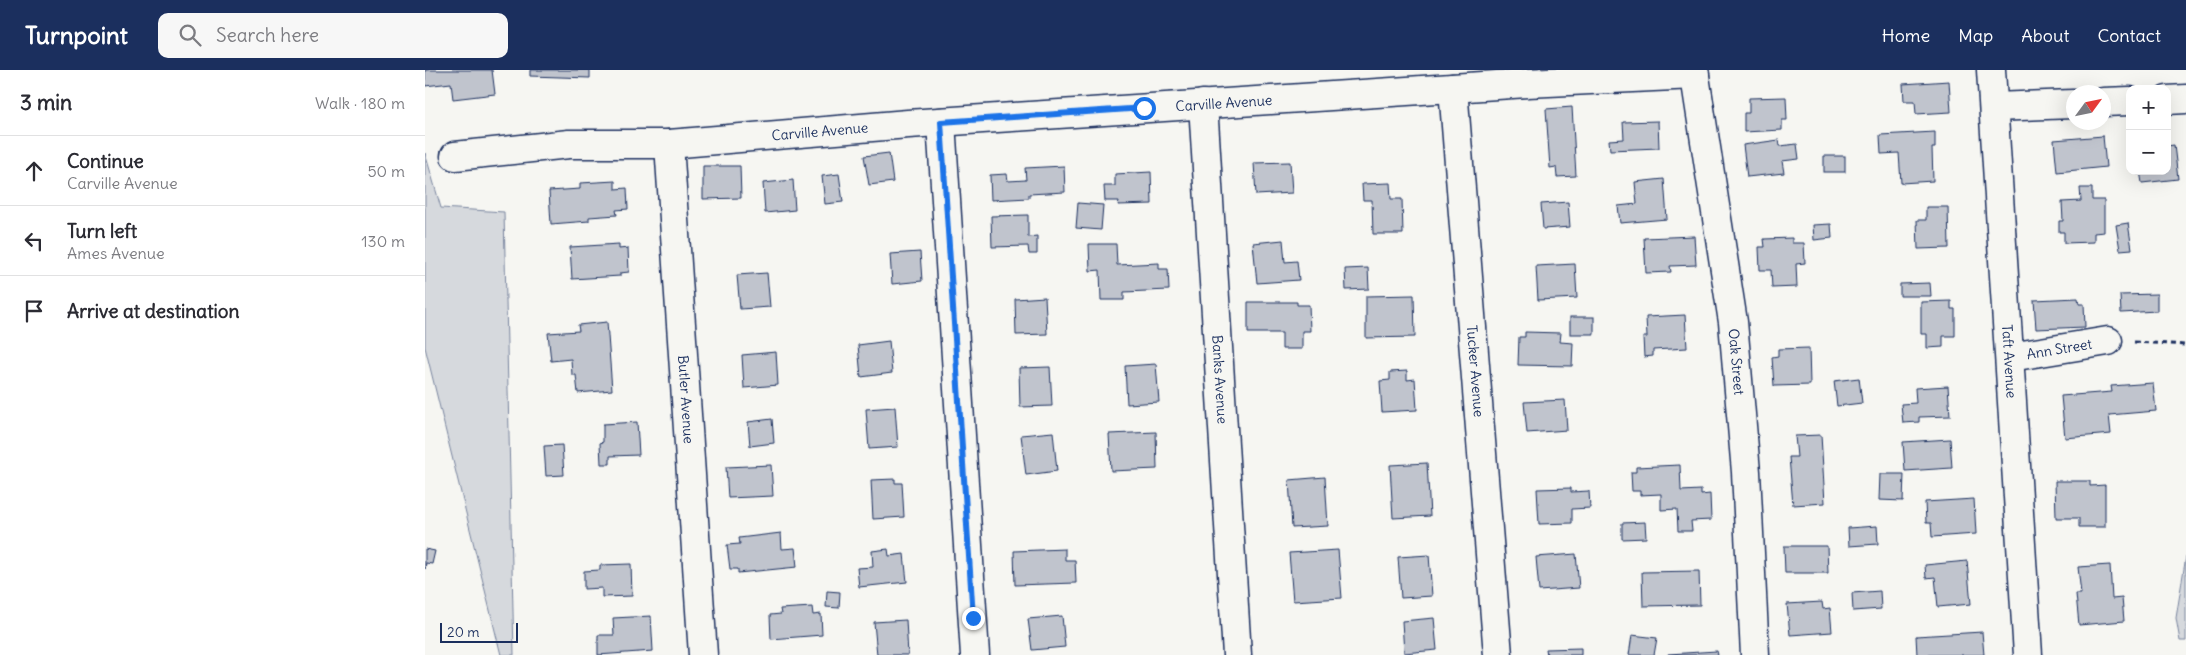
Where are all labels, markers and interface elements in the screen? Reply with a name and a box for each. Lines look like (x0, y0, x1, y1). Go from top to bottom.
search box (158, 13, 508, 58)
text: Turnpoint (25, 20, 128, 50)
icon: search (176, 21, 204, 49)
text: Search here (216, 23, 319, 47)
text: Home (1882, 24, 1930, 47)
text: Map (1958, 24, 1993, 47)
text: About (2021, 24, 2069, 47)
text: Contact (2097, 24, 2161, 47)
north arrow (2066, 85, 2111, 130)
map controls (2126, 85, 2171, 175)
button: + (2126, 85, 2171, 130)
text: 3 min (20, 89, 72, 116)
street label: Carville Avenue (1175, 91, 1273, 115)
text: Walk · 180 m (315, 93, 405, 113)
route start (1133, 97, 1156, 120)
street label: Carville Avenue (771, 118, 869, 144)
button: − (2126, 130, 2171, 175)
text: Continue (67, 149, 144, 173)
icon: ahead (20, 157, 48, 185)
text: 50 m (367, 161, 405, 181)
text: Carville Avenue (67, 173, 178, 193)
text: Turn left (67, 219, 137, 243)
icon: left (20, 227, 48, 255)
text: 130 m (361, 231, 405, 251)
text: Ames Avenue (67, 243, 165, 263)
icon: arrive (20, 297, 48, 325)
text: Arrive at destination (67, 299, 240, 323)
street label: Tucker Avenue (1463, 324, 1488, 418)
street label: Taft Avenue (1998, 324, 2021, 399)
street label: Oak Street (1725, 328, 1748, 396)
street label: Banks Avenue (1208, 334, 1232, 424)
street label: Ann Street (2025, 335, 2094, 363)
street label: Butler Avenue (674, 355, 698, 444)
route end (962, 607, 985, 630)
scale bar (440, 620, 517, 643)
text: 20 m (447, 623, 480, 641)

